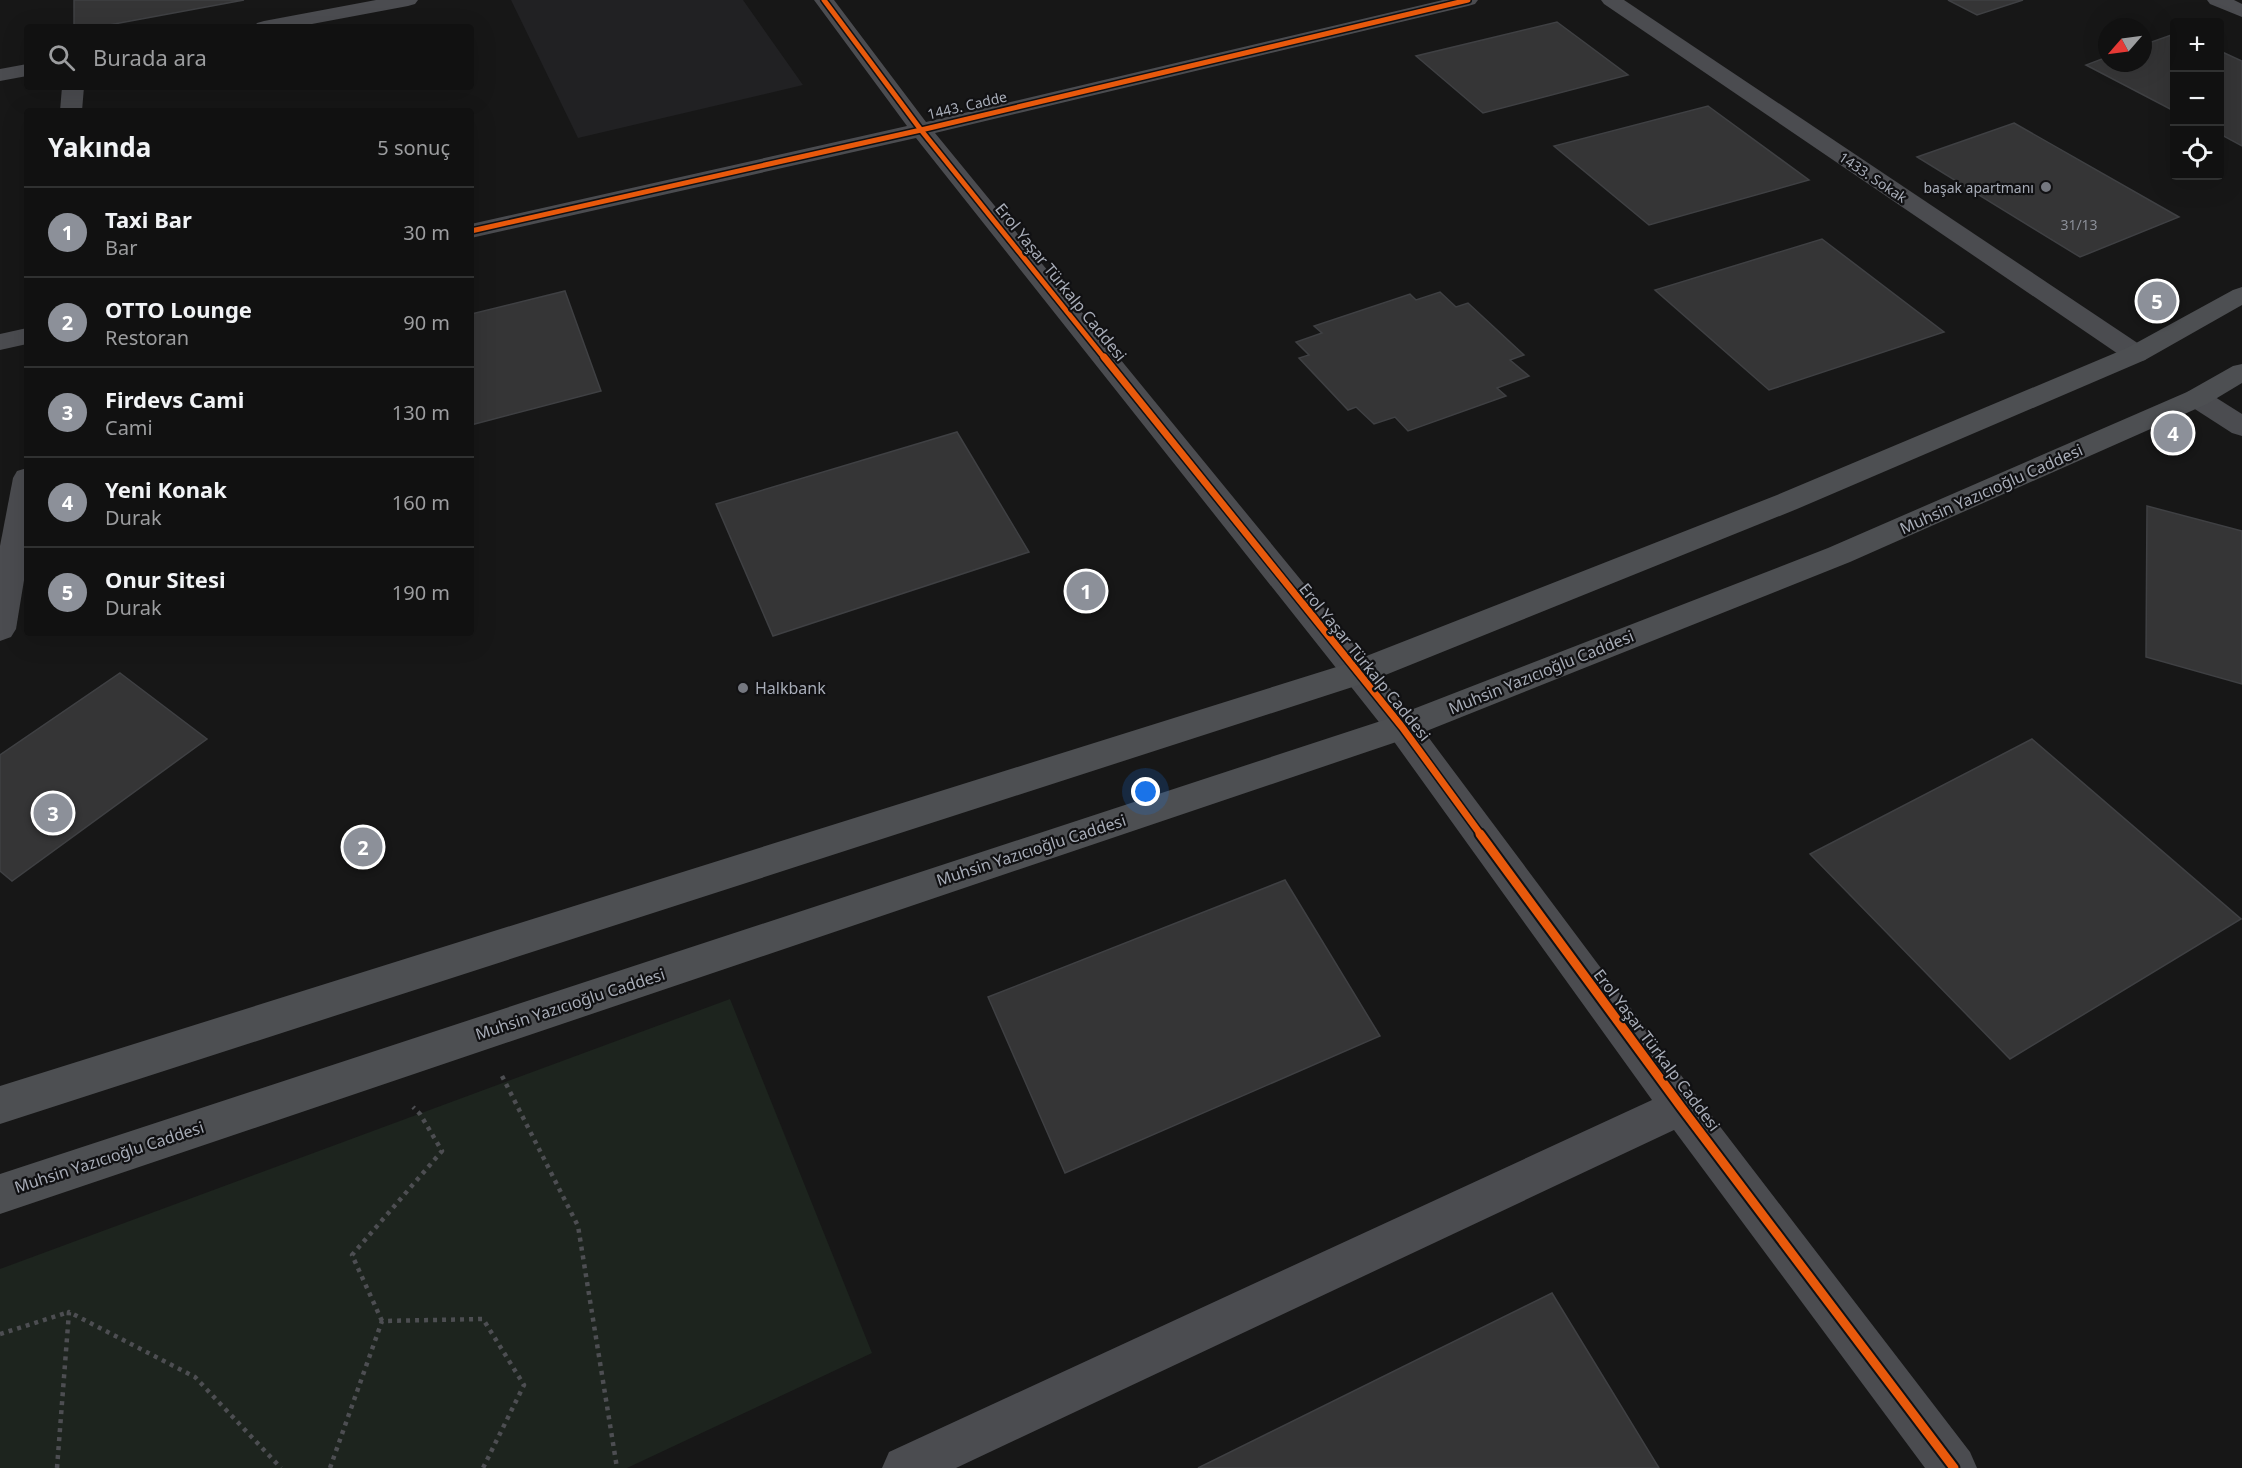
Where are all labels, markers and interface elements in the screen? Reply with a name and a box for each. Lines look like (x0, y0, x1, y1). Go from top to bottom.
north arrow (2098, 18, 2152, 72)
map controls (2170, 18, 2224, 180)
button: + (2170, 18, 2224, 72)
search box (24, 24, 474, 90)
icon: search (45, 41, 78, 74)
text: Burada ara (93, 42, 207, 72)
button: − (2170, 72, 2224, 126)
street label: 1443. Cadde (925, 87, 1009, 123)
button: locate (2170, 126, 2224, 180)
text: Yakında (48, 129, 151, 165)
text: 5 sonuç (377, 134, 450, 161)
street label: 1433. Sokak (1835, 147, 1911, 207)
place label: başak apartmanı (1923, 178, 2034, 197)
marker: başak apartmanı (2039, 180, 2053, 194)
street label: Erol Yaşar Türkalp Caddesi (990, 198, 1132, 366)
text: Taxi Bar (105, 204, 192, 234)
house number: 31/13 (2060, 215, 2098, 234)
text: 1 (62, 219, 73, 246)
text: 30 m (403, 219, 450, 246)
text: Bar (105, 234, 137, 261)
pin: 5 (2138, 278, 2176, 324)
text: OTTO Lounge (105, 294, 252, 324)
text: 2 (62, 309, 73, 336)
text: 90 m (403, 309, 450, 336)
text: Restoran (105, 324, 189, 351)
text: Firdevs Cami (105, 384, 244, 414)
text: 3 (62, 399, 73, 426)
text: 130 m (392, 399, 450, 426)
pin: 4 (2154, 410, 2192, 456)
text: Cami (105, 414, 153, 441)
street label: Muhsin Yazıcıoğlu Caddesi (1896, 439, 2086, 539)
text: Yeni Konak (105, 474, 227, 504)
text: 4 (62, 489, 73, 516)
text: 160 m (392, 489, 450, 516)
text: Durak (105, 504, 162, 531)
text: Onur Sitesi (105, 564, 226, 594)
pin: 1 (1066, 568, 1106, 614)
street label: Erol Yaşar Türkalp Caddesi (1294, 578, 1436, 746)
text: 5 (62, 579, 73, 606)
text: 190 m (392, 579, 450, 606)
text: Durak (105, 594, 162, 621)
street label: Muhsin Yazıcıoğlu Caddesi (1445, 625, 1637, 719)
place label: Halkbank (755, 677, 826, 699)
marker: Halkbank (736, 681, 750, 695)
your location (1131, 777, 1160, 806)
pin: 3 (34, 790, 72, 836)
street label: Muhsin Yazıcıoğlu Caddesi (933, 809, 1129, 891)
pin: 2 (344, 824, 382, 870)
street label: Muhsin Yazıcıoğlu Caddesi (472, 963, 668, 1045)
street label: Erol Yaşar Türkalp Caddesi (1589, 964, 1725, 1136)
street label: Muhsin Yazıcıoğlu Caddesi (11, 1116, 207, 1198)

